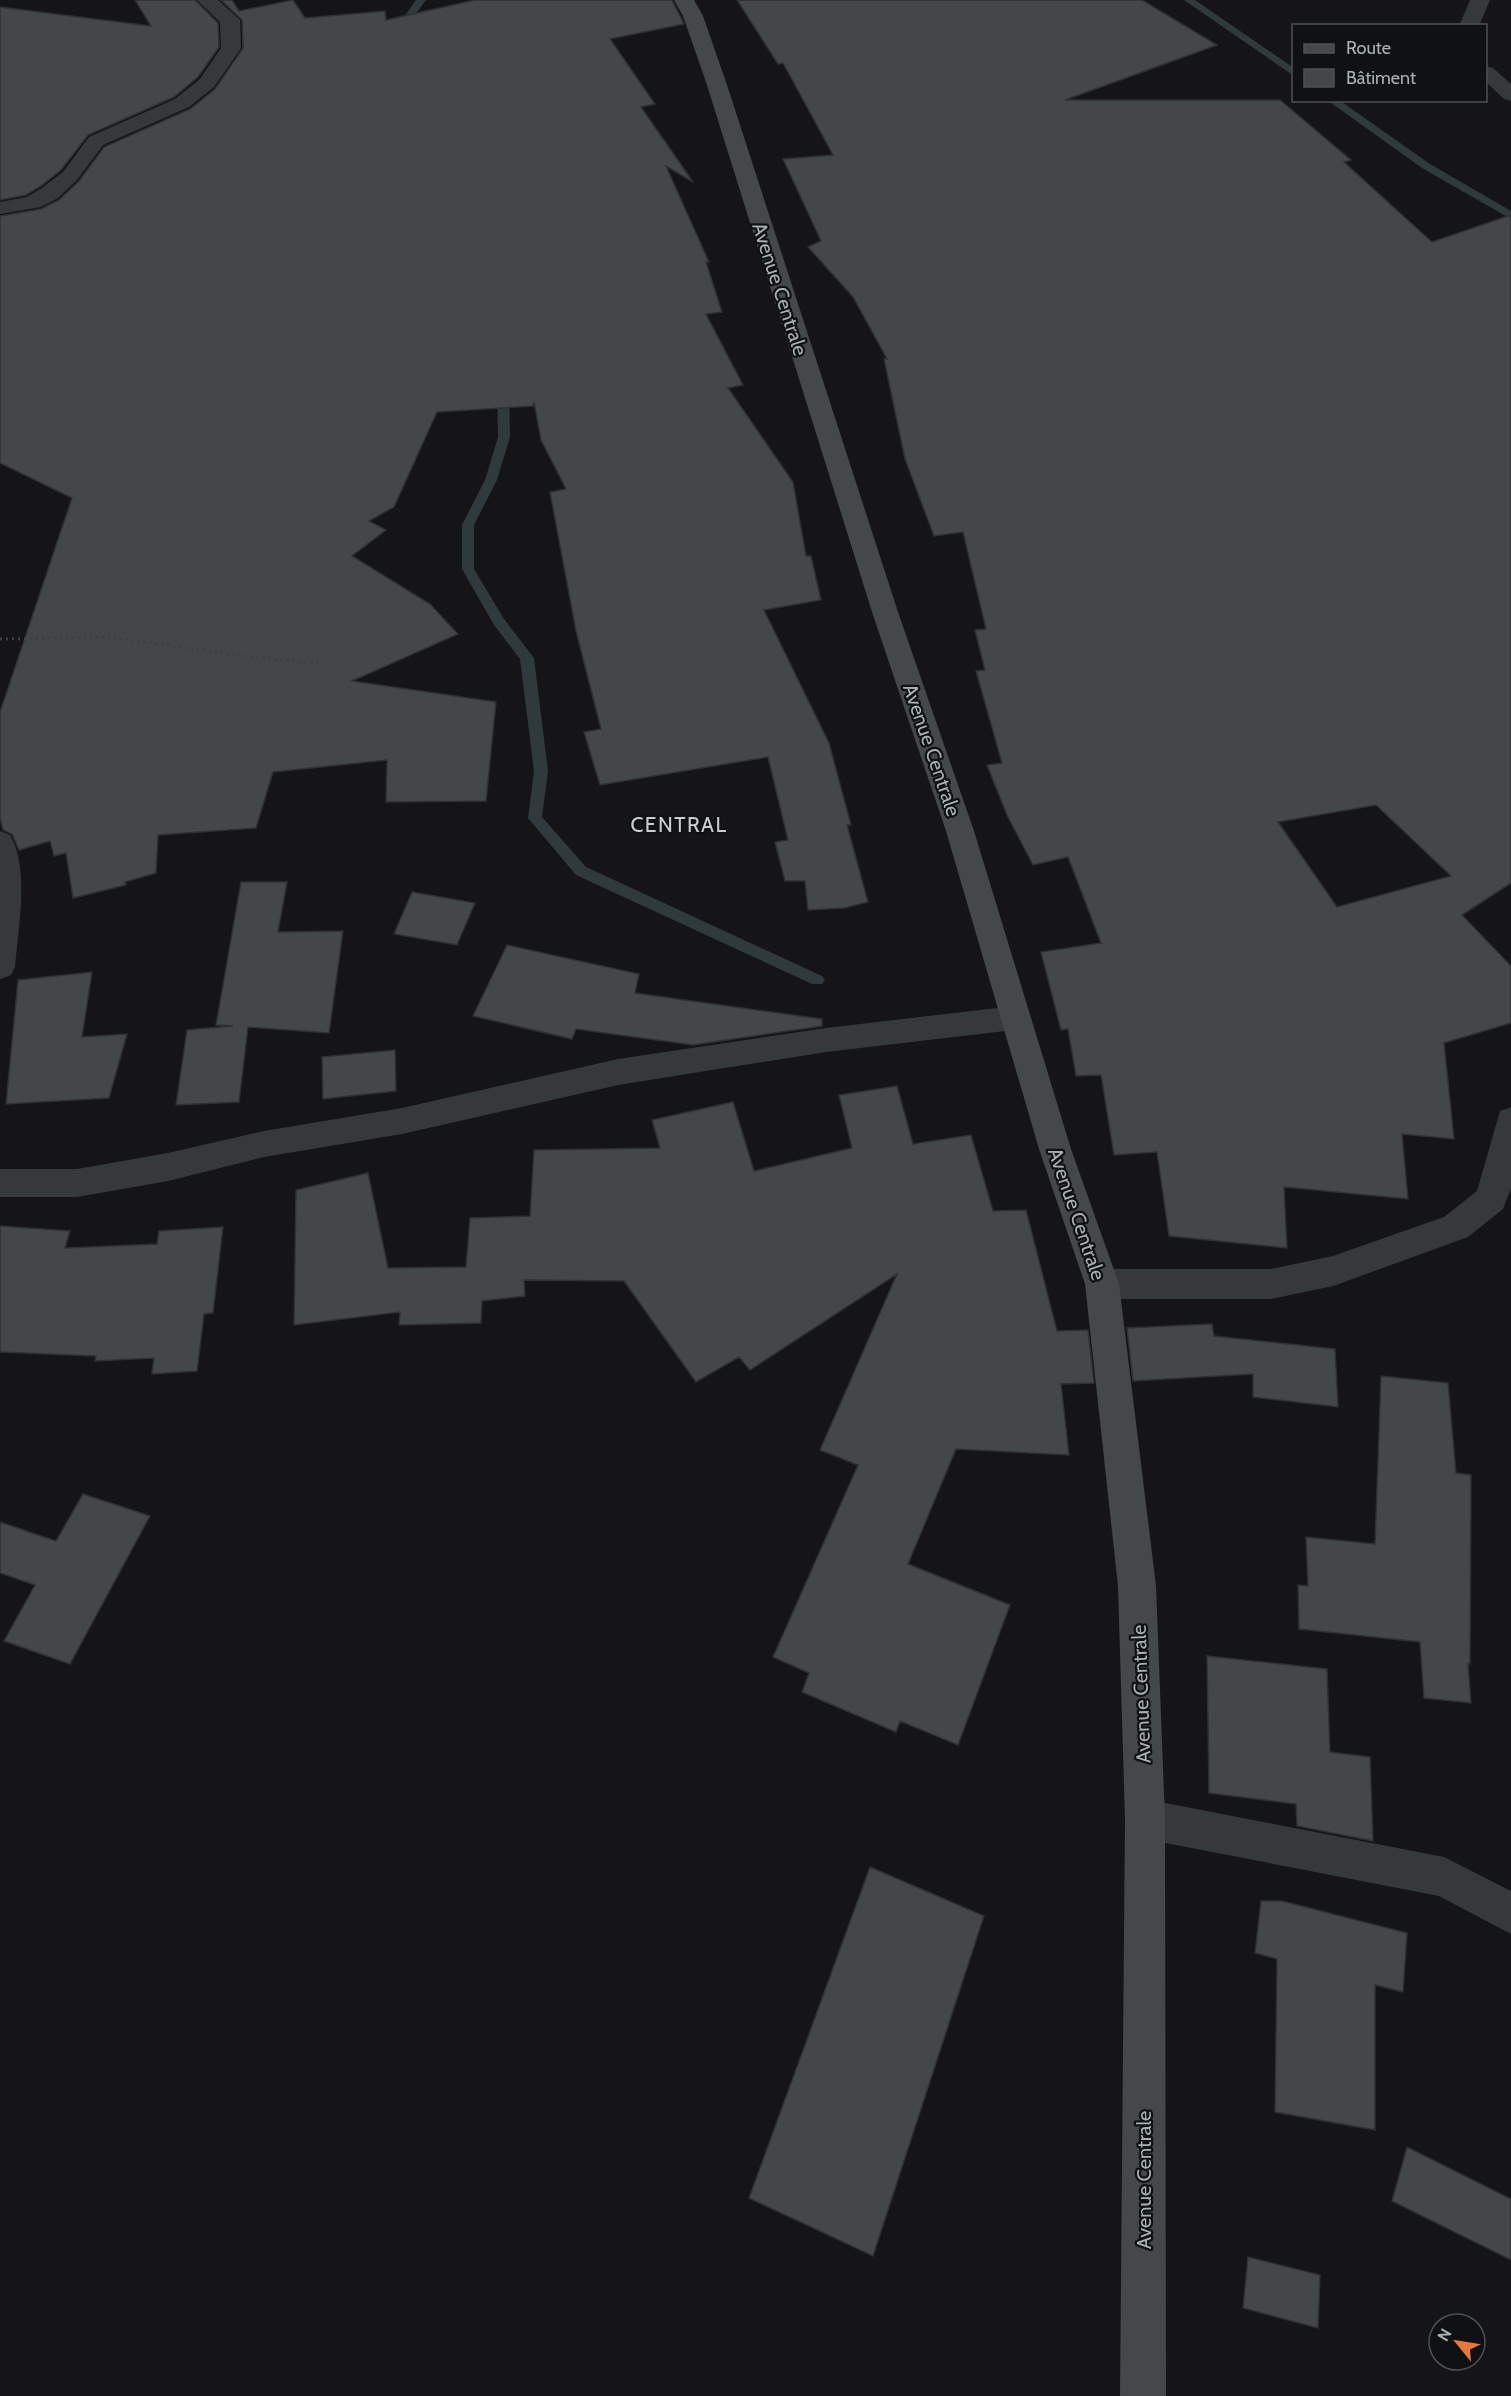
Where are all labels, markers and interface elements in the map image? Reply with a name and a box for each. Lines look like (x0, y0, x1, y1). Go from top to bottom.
legend (1292, 24, 1487, 102)
text: Route (1346, 37, 1391, 59)
text: Bâtiment (1346, 67, 1416, 89)
street label: Avenue Centrale (747, 219, 813, 359)
street label: Avenue Centrale (898, 681, 966, 819)
district label: CENTRAL (630, 812, 728, 837)
street label: Avenue Centrale (1043, 1145, 1111, 1283)
street label: Avenue Centrale (1127, 1624, 1155, 1764)
street label: Avenue Centrale (1132, 2111, 1156, 2249)
north arrow (1427, 2312, 1487, 2372)
text: N (1433, 2325, 1455, 2344)

